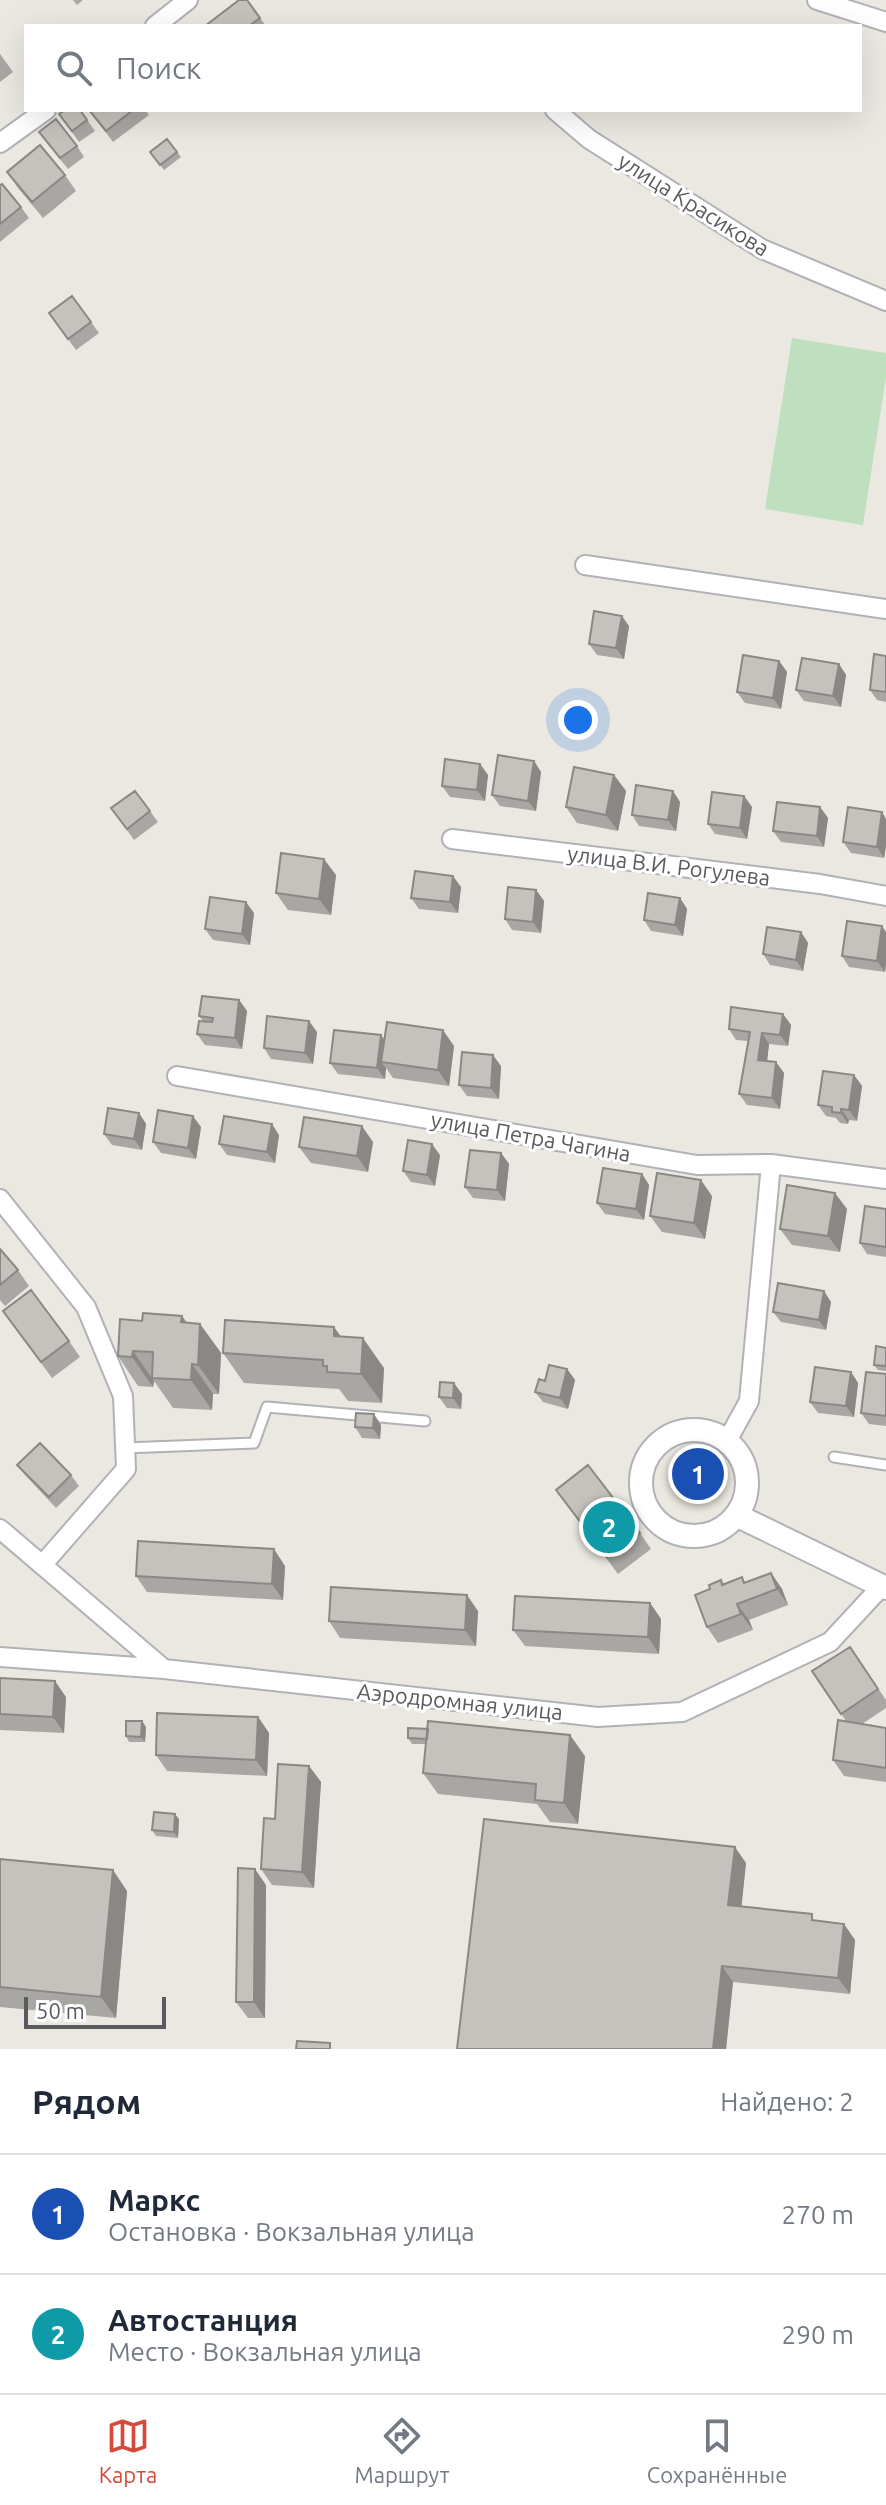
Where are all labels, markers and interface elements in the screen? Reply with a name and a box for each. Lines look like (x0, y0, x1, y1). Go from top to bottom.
search box (24, 24, 862, 112)
icon: search (52, 46, 96, 90)
text: Поиск (116, 51, 201, 85)
street label: улица Красикова (614, 147, 774, 261)
your location (558, 700, 598, 740)
street label: улица В.И. Рогулева (566, 840, 772, 890)
street label: улица Петра Чагина (429, 1106, 633, 1166)
pin: 1 (672, 1444, 724, 1504)
pin: 2 (583, 1497, 635, 1557)
street label: Аэродромная улица (356, 1678, 564, 1724)
scale bar (24, 1993, 166, 2029)
text: 50 m (36, 1998, 85, 2023)
text: Рядом (32, 2082, 141, 2120)
text: Найдено: 2 (720, 2087, 854, 2116)
text: Маркс (108, 2183, 200, 2217)
text: 1 (51, 2200, 65, 2229)
text: 270 m (782, 2200, 854, 2229)
text: Остановка · Вокзальная улица (108, 2217, 475, 2246)
text: Автостанция (108, 2303, 298, 2337)
text: 2 (51, 2320, 65, 2349)
text: 290 m (782, 2320, 854, 2349)
text: Место · Вокзальная улица (108, 2337, 422, 2366)
tab: Карта (99, 2414, 157, 2487)
tab: Маршрут (355, 2414, 449, 2487)
tab: Сохранённые (647, 2414, 787, 2487)

